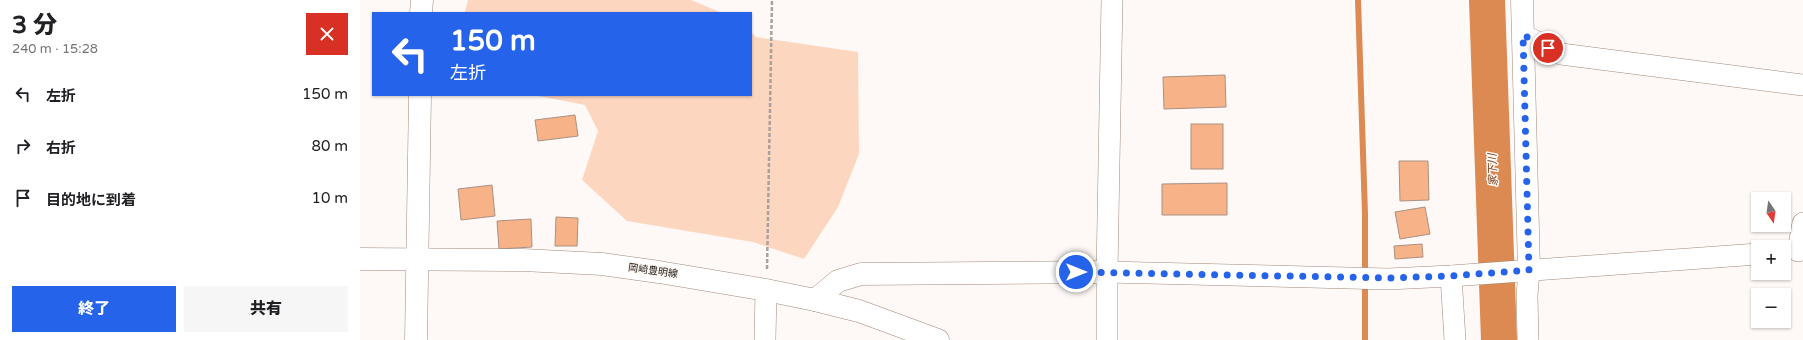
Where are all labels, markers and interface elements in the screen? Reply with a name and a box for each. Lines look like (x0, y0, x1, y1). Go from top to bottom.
text: 3 分 (12, 11, 57, 40)
button: close (306, 13, 348, 55)
text: 150 m (450, 24, 536, 58)
icon: left (384, 28, 436, 80)
pin (1531, 31, 1565, 65)
icon: arrive (1537, 37, 1559, 59)
text: 240 m · 15:28 (12, 41, 98, 57)
text: 左折 (450, 62, 486, 84)
icon: left (12, 83, 34, 105)
text: 150 m (302, 85, 348, 103)
text: 左折 (46, 87, 76, 105)
icon: right (12, 135, 34, 157)
text: 80 m (311, 137, 348, 155)
text: 右折 (46, 139, 76, 157)
water label: 家下川 (1486, 152, 1500, 187)
icon: arrive (12, 187, 34, 209)
text: 10 m (311, 189, 348, 207)
text: 目的地に到着 (46, 191, 136, 209)
north arrow (1751, 192, 1791, 232)
map controls (1751, 192, 1791, 328)
button: + (1751, 240, 1791, 280)
position arrow (1055, 251, 1097, 293)
street label: 岡崎豊明線 (627, 262, 679, 280)
button: 終了 (12, 286, 176, 332)
button: 共有 (184, 286, 348, 332)
button: − (1751, 288, 1791, 328)

